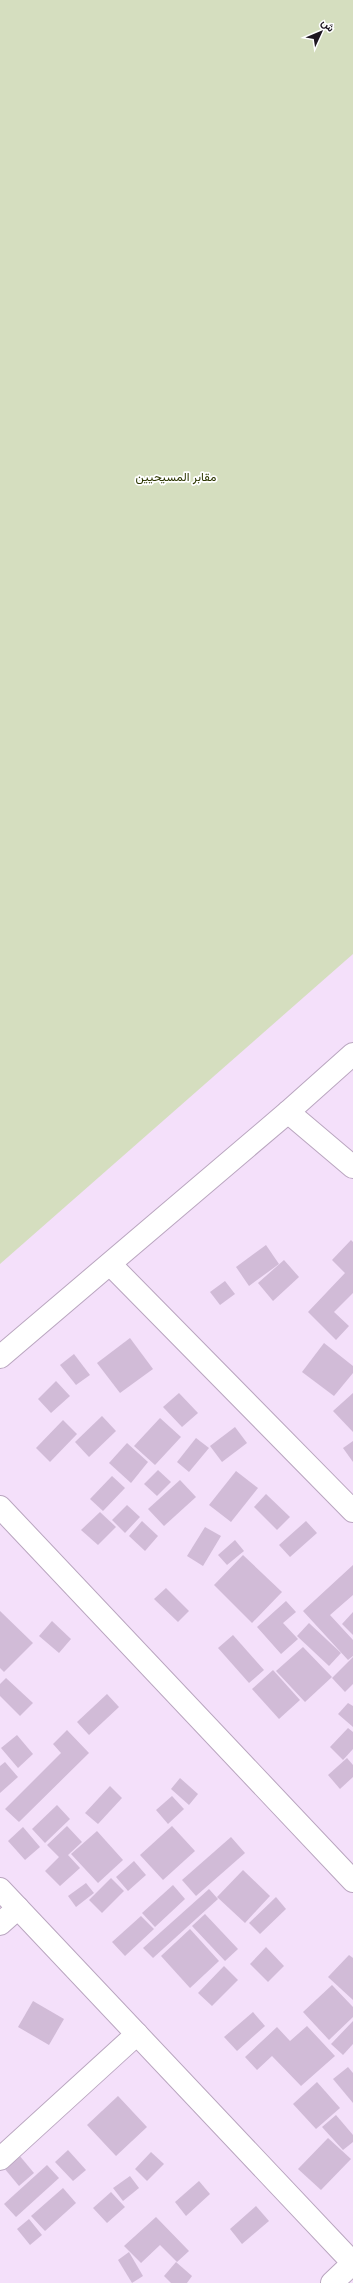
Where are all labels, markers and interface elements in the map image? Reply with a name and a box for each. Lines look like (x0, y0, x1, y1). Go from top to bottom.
north arrow (301, 12, 341, 52)
text: ش (319, 16, 337, 35)
park label: مقابر المسيحيين (136, 470, 216, 485)

